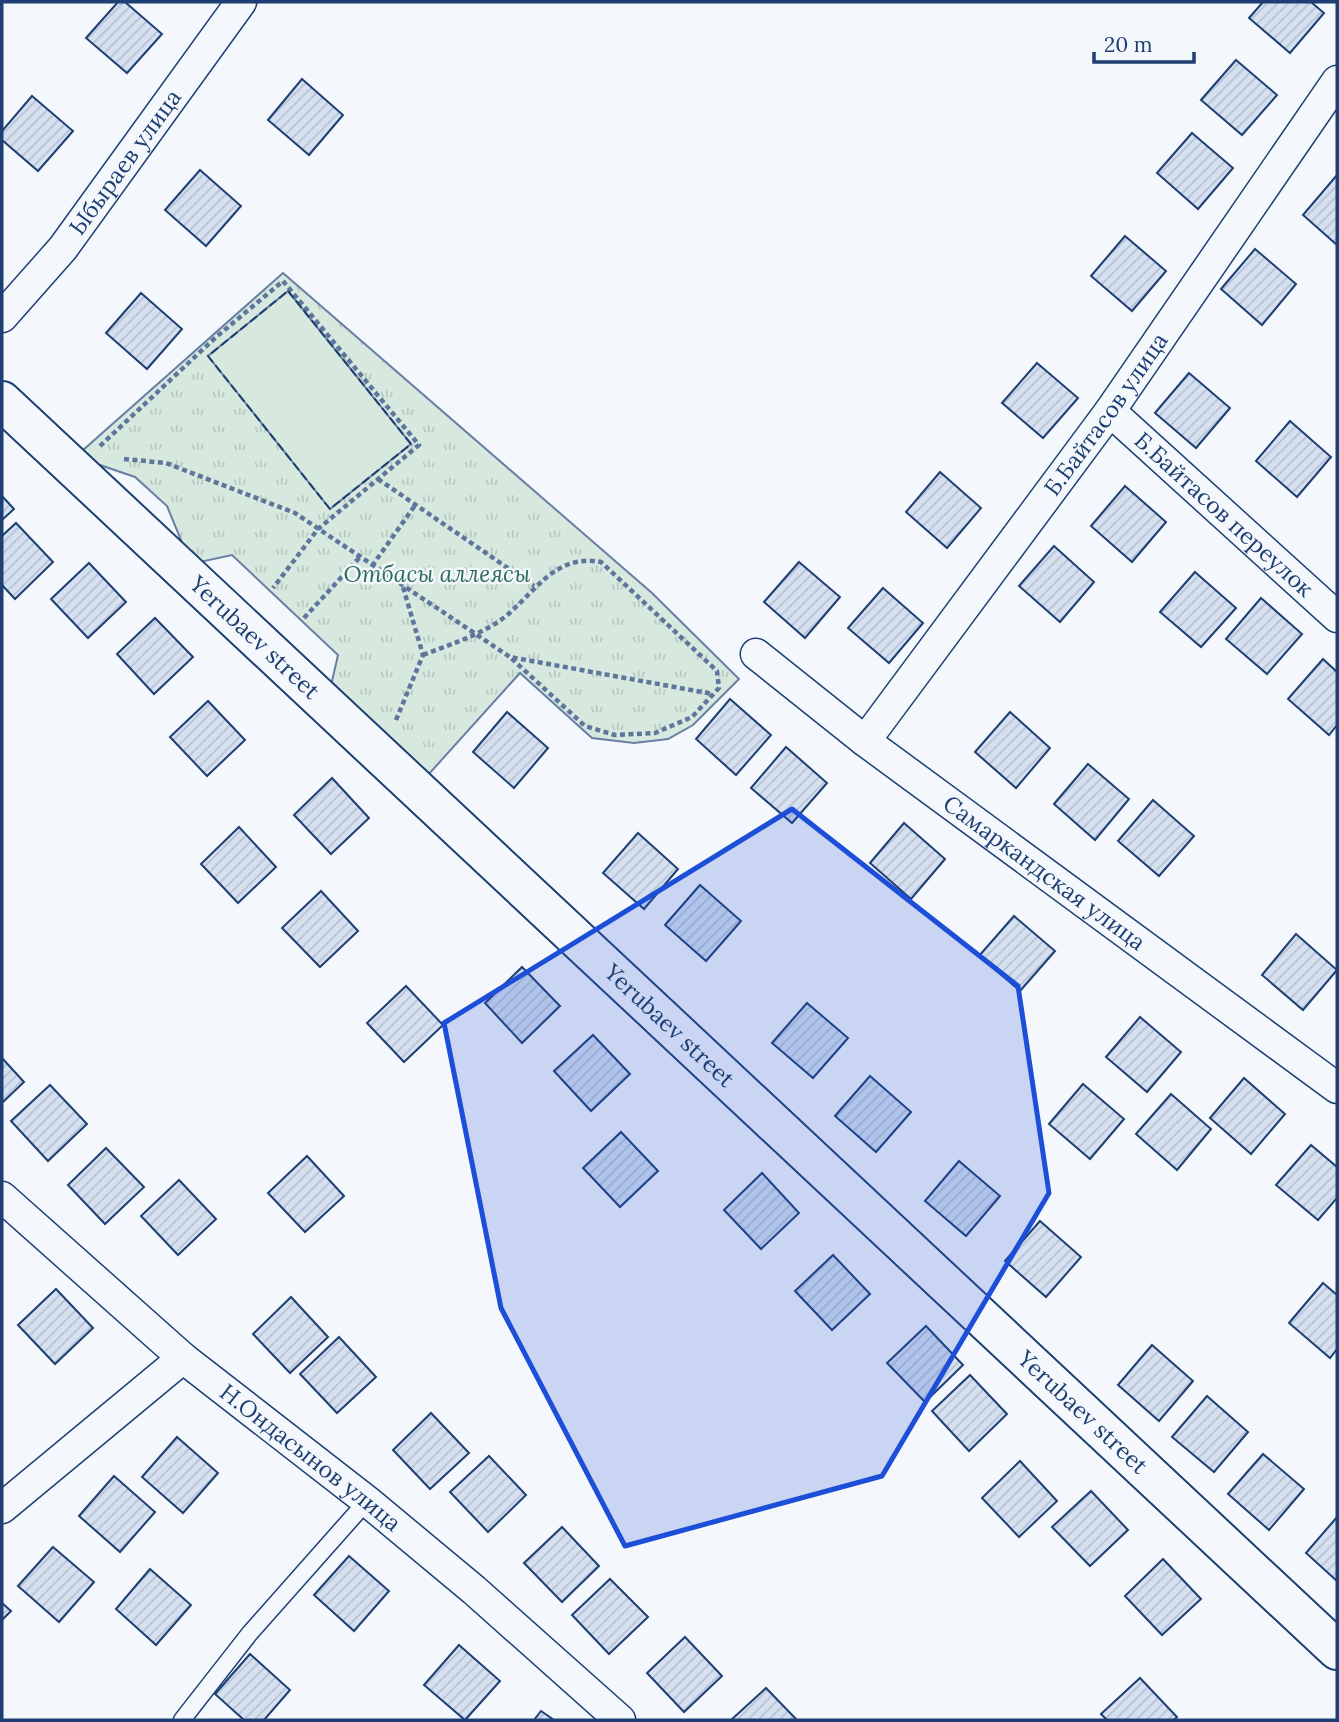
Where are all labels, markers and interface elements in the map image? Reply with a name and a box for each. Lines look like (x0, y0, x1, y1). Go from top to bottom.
scale bar (1094, 21, 1194, 65)
text: 20 m (1104, 31, 1153, 58)
street label: Ыбыраев улица (62, 83, 187, 240)
street label: Б.Байтасов улица (1037, 327, 1174, 501)
street label: Б.Байтасов переулок (1129, 425, 1320, 603)
park label: Отбасы аллеясы (344, 559, 531, 588)
street label: Yerubaev street (183, 568, 326, 705)
street label: Самаркандская улица (938, 788, 1152, 956)
street label: Yerubaev street (598, 956, 741, 1093)
street label: Yerubaev street (1011, 1343, 1154, 1480)
street label: Н.Ондасынов улица (214, 1377, 407, 1537)

